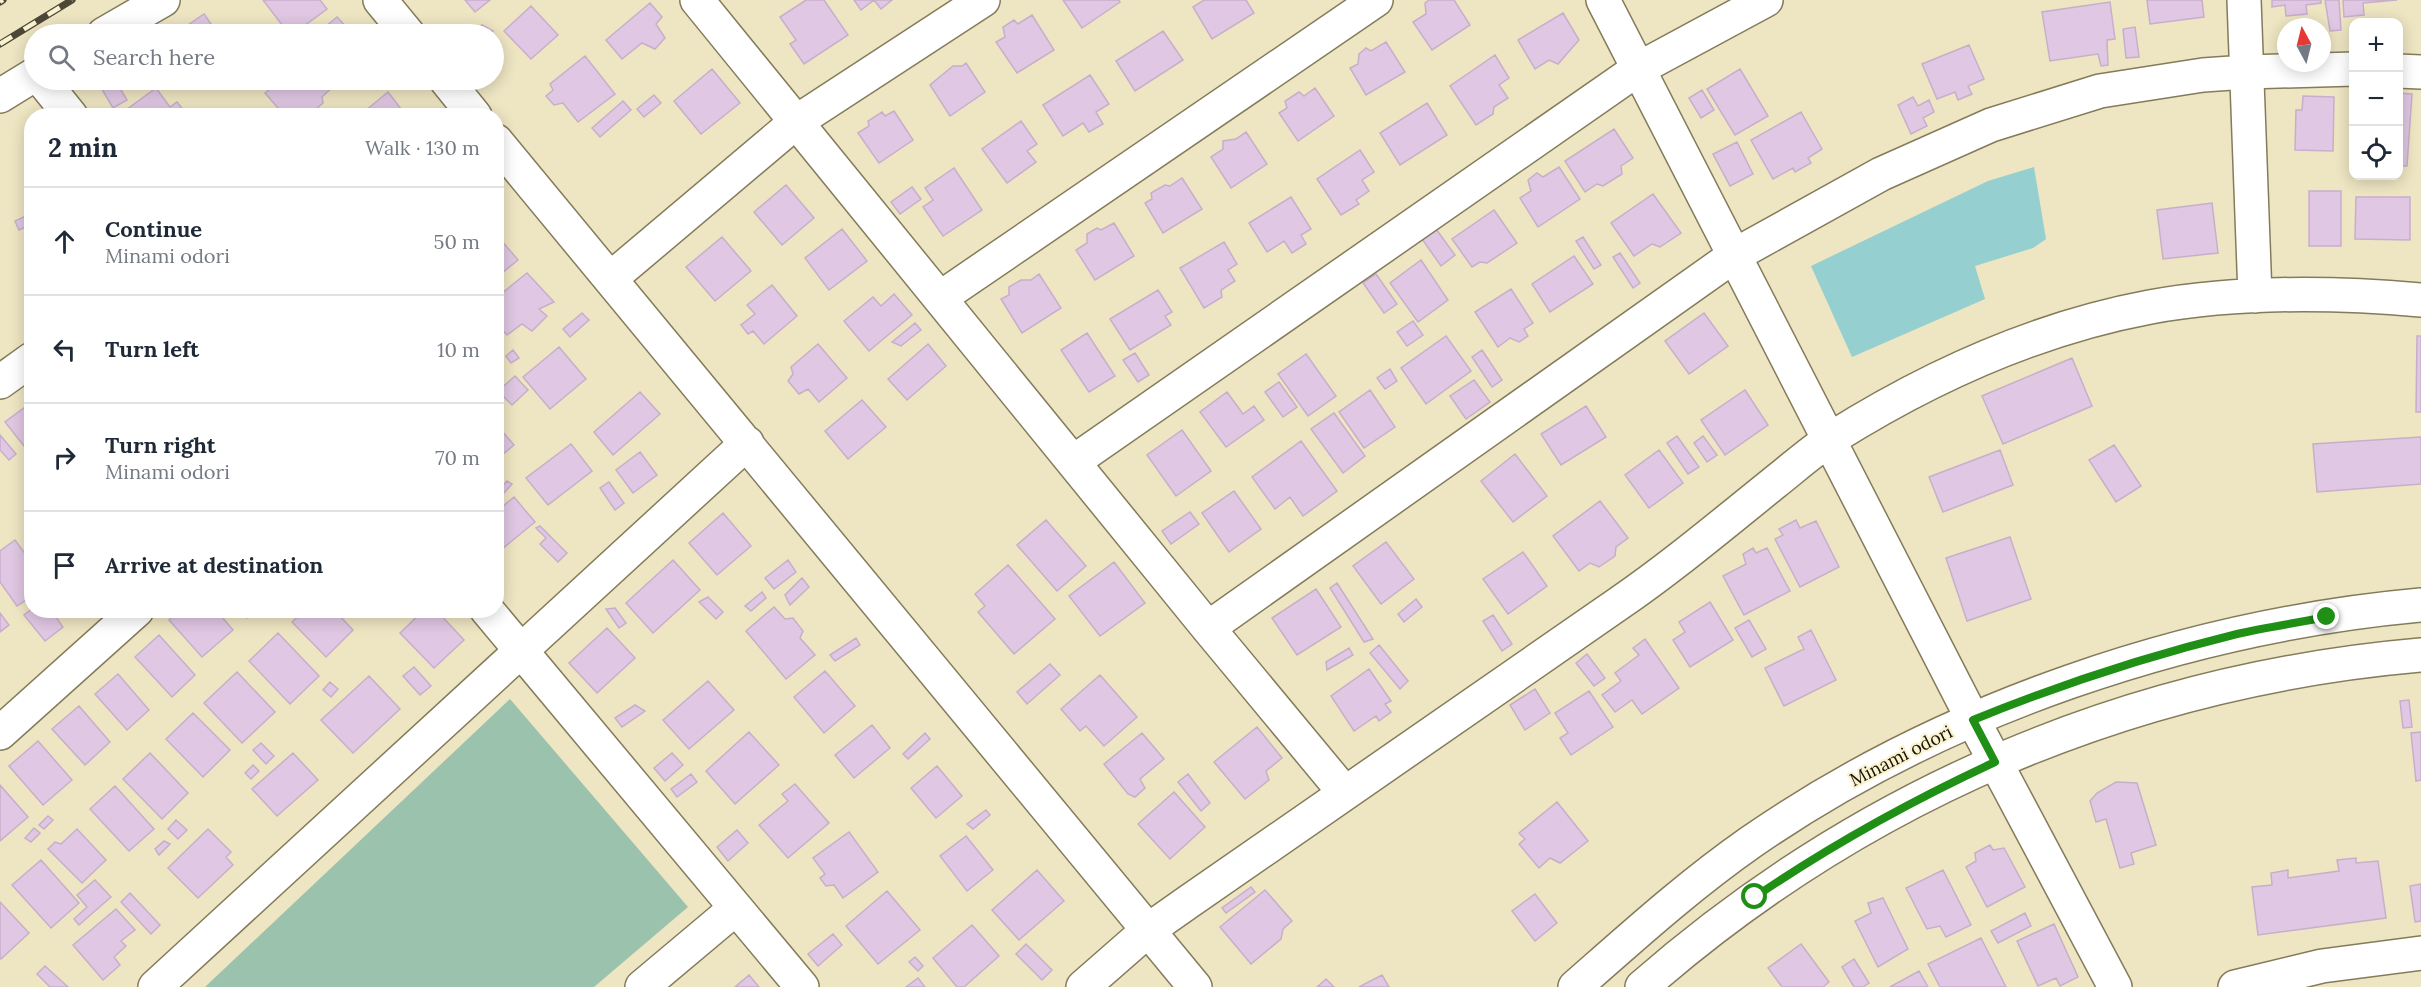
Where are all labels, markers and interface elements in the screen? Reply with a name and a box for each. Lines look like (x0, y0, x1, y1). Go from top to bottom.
north arrow (2277, 18, 2331, 72)
map controls (2349, 18, 2403, 180)
button: + (2349, 18, 2403, 72)
search box (24, 24, 504, 90)
icon: search (45, 41, 78, 74)
text: Search here (93, 43, 215, 71)
button: − (2349, 72, 2403, 126)
button: locate (2349, 126, 2403, 180)
text: 2 min (48, 131, 118, 164)
text: Walk · 130 m (365, 135, 480, 160)
text: Continue (105, 215, 202, 243)
icon: ahead (48, 225, 81, 258)
text: 50 m (434, 229, 480, 254)
text: Minami odori (105, 243, 230, 268)
icon: left (48, 333, 81, 366)
text: Turn left (105, 335, 199, 363)
text: 10 m (437, 337, 480, 362)
text: Turn right (105, 431, 216, 459)
icon: right (48, 441, 81, 474)
text: 70 m (435, 445, 480, 470)
text: Minami odori (105, 459, 230, 484)
icon: arrive (48, 549, 81, 582)
text: Arrive at destination (105, 551, 323, 579)
route end (2313, 603, 2339, 629)
street label: Minami odori (1845, 720, 1956, 791)
route start (1741, 883, 1767, 909)

